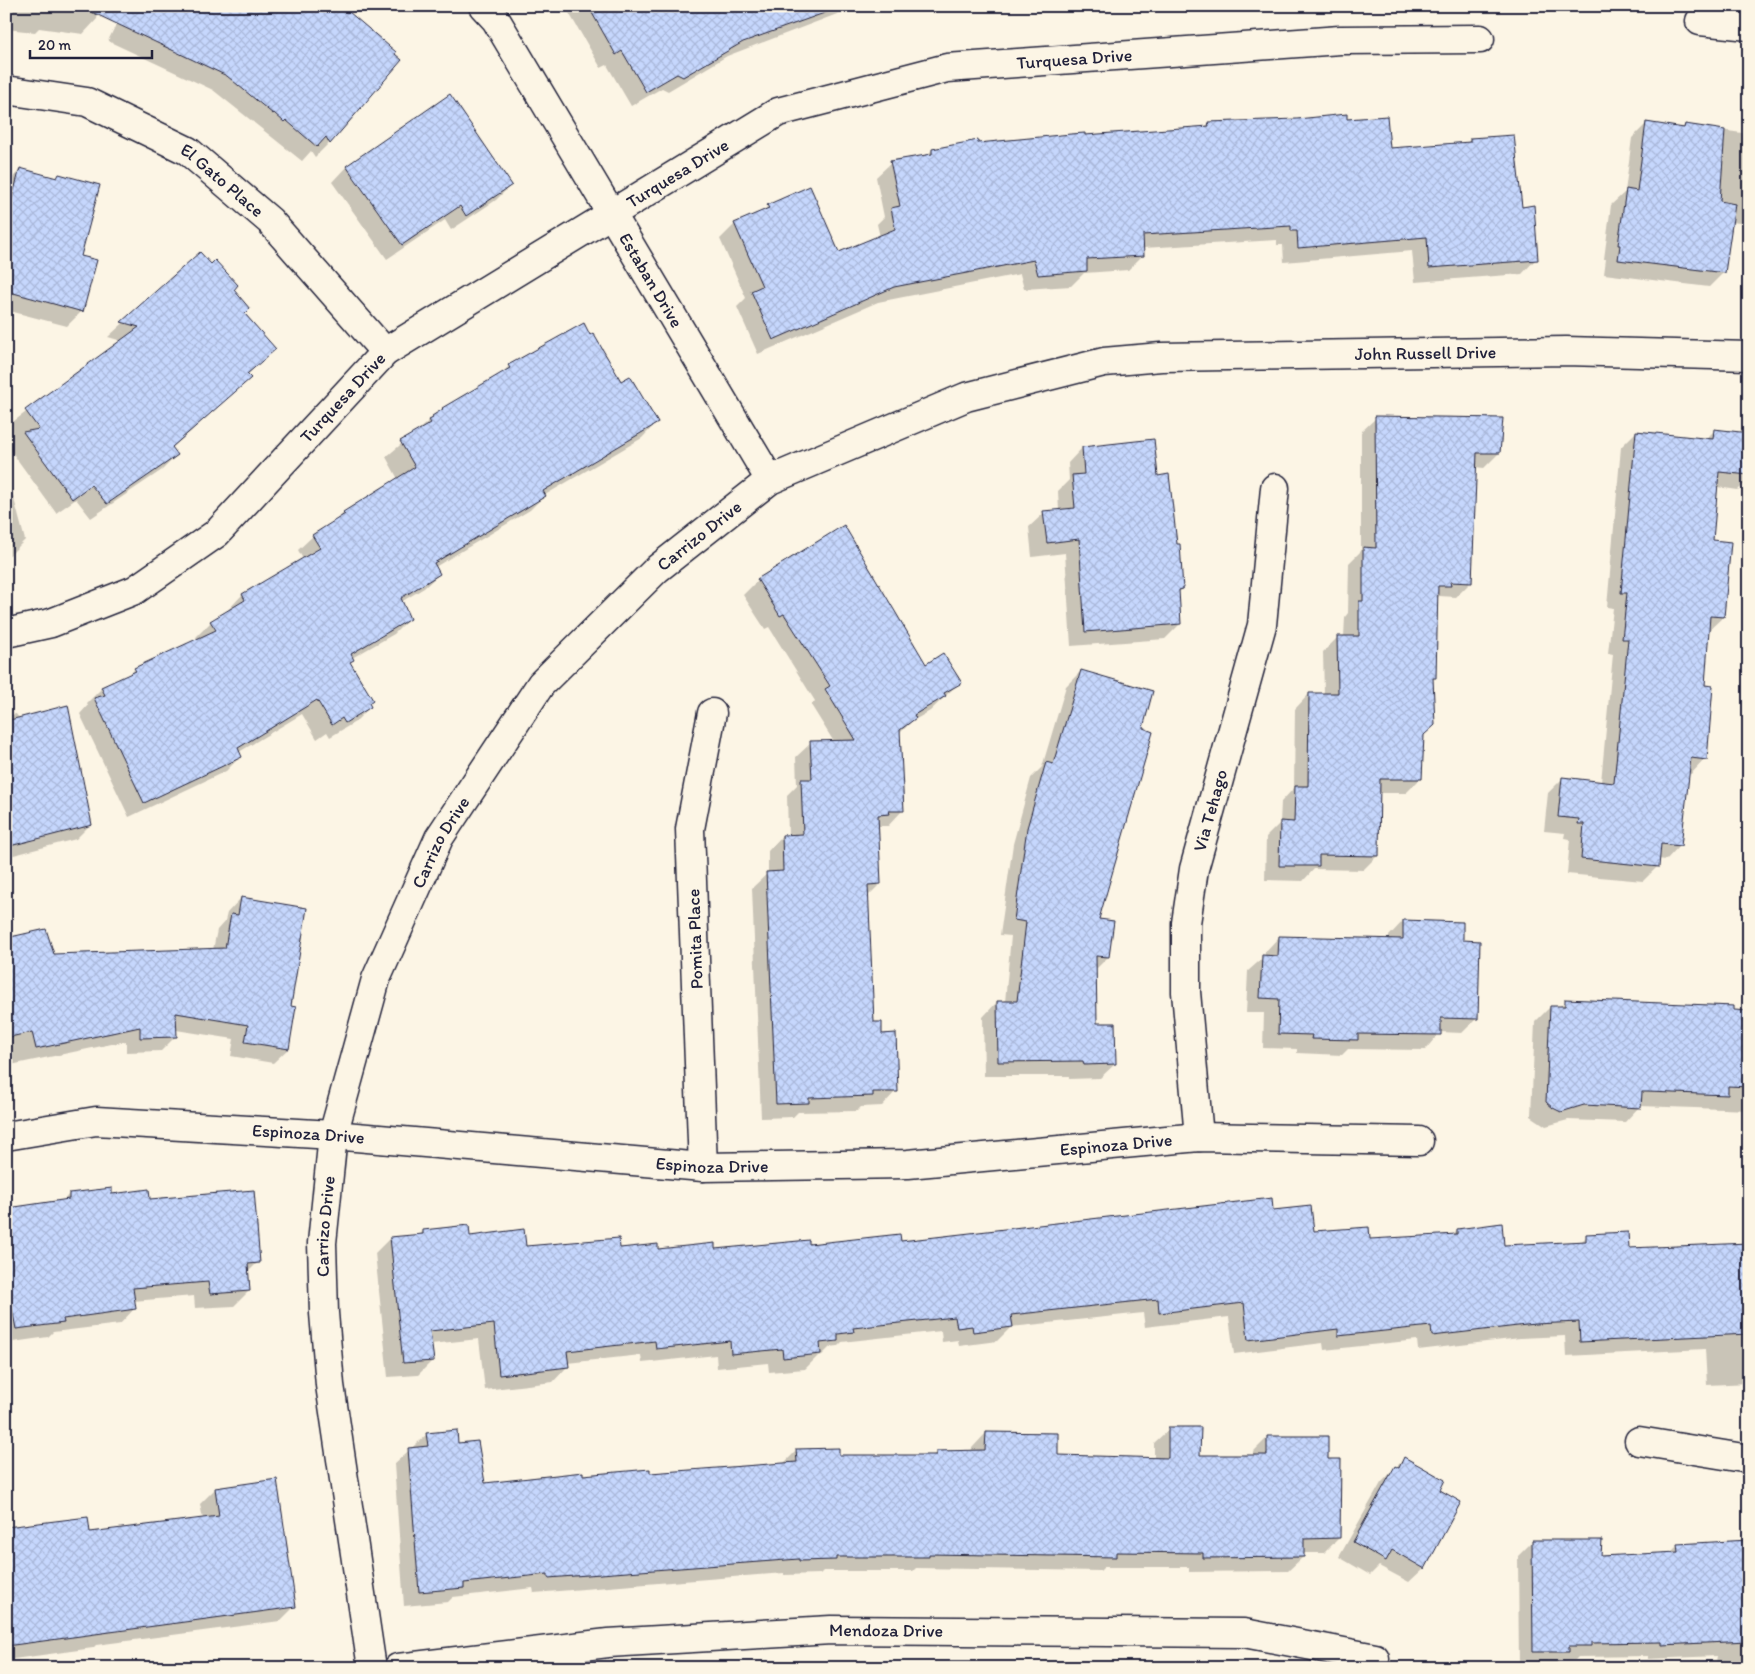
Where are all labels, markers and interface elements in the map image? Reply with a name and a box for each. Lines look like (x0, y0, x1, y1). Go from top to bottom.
scale bar (30, 28, 152, 60)
text: 20 m (38, 36, 72, 54)
street label: Turquesa Drive (1016, 44, 1133, 74)
street label: Turquesa Drive (622, 134, 733, 213)
street label: El Gato Place (177, 138, 268, 222)
street label: Estaban Drive (614, 229, 688, 332)
street label: John Russell Drive (1354, 341, 1496, 365)
street label: Turquesa Drive (295, 348, 390, 448)
street label: Carrizo Drive (652, 496, 746, 576)
street label: Via Tehago (1188, 767, 1232, 854)
street label: Carrizo Drive (407, 792, 474, 892)
street label: Pomita Place (682, 888, 708, 990)
street label: Espinoza Drive (251, 1119, 366, 1149)
street label: Espinoza Drive (1059, 1129, 1173, 1161)
street label: Espinoza Drive (655, 1152, 769, 1178)
street label: Carrizo Drive (311, 1175, 340, 1278)
street label: Mendoza Drive (829, 1619, 943, 1642)

